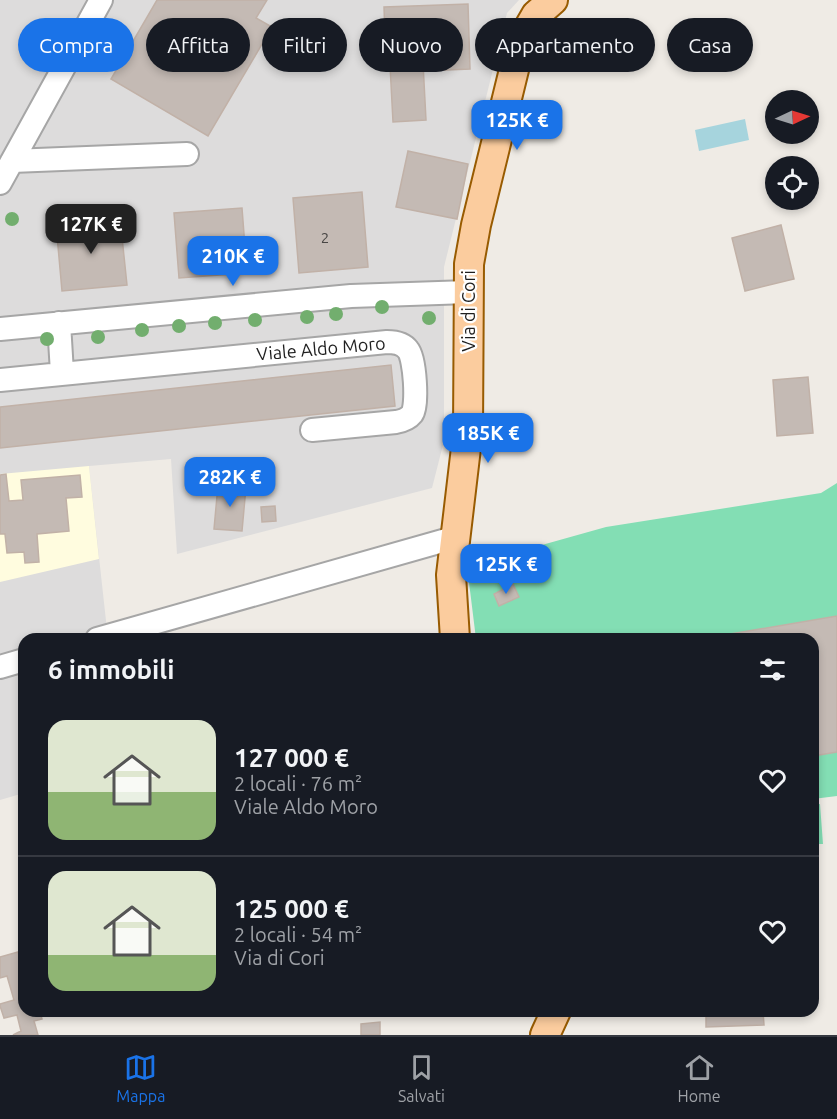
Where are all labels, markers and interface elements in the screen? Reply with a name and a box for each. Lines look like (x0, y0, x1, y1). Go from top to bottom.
chip: Compra (18, 18, 134, 72)
chip: Affitta (146, 18, 250, 72)
chip: Filtri (262, 18, 347, 72)
chip: Nuovo (359, 18, 463, 72)
chip: Appartamento (475, 18, 655, 72)
chip: Casa (667, 18, 753, 72)
north arrow (765, 90, 819, 144)
map controls (765, 90, 819, 210)
pin: 125K € (468, 100, 566, 151)
text: 125K € (485, 108, 549, 131)
button: locate (765, 156, 819, 210)
pin: 127K € (42, 204, 140, 255)
text: 127K € (59, 212, 123, 235)
house number: 2 (321, 229, 329, 246)
pin: 210K € (184, 236, 282, 287)
text: 210K € (201, 244, 265, 267)
street label: Via di Cori (458, 270, 478, 352)
street label: Viale Aldo Moro (256, 332, 386, 364)
pin: 185K € (439, 413, 537, 464)
text: 185K € (456, 421, 520, 444)
pin: 282K € (181, 457, 279, 508)
text: 282K € (198, 465, 262, 488)
pin: 125K € (457, 544, 555, 595)
text: 125K € (474, 552, 538, 575)
icon: filters (756, 653, 789, 686)
text: 6 immobili (48, 655, 174, 684)
text: 127 000 € (234, 743, 349, 772)
icon: home (96, 744, 168, 816)
icon: heart (756, 764, 789, 797)
text: 2 locali · 76 m² (234, 772, 362, 795)
text: Viale Aldo Moro (234, 795, 378, 818)
text: 125 000 € (234, 894, 349, 923)
icon: home (96, 895, 168, 967)
icon: heart (756, 915, 789, 948)
text: 2 locali · 54 m² (234, 923, 362, 946)
text: Via di Cori (234, 946, 325, 969)
tab: Mappa (116, 1051, 165, 1105)
tab: Salvati (398, 1051, 445, 1105)
tab: Home (678, 1051, 721, 1105)

